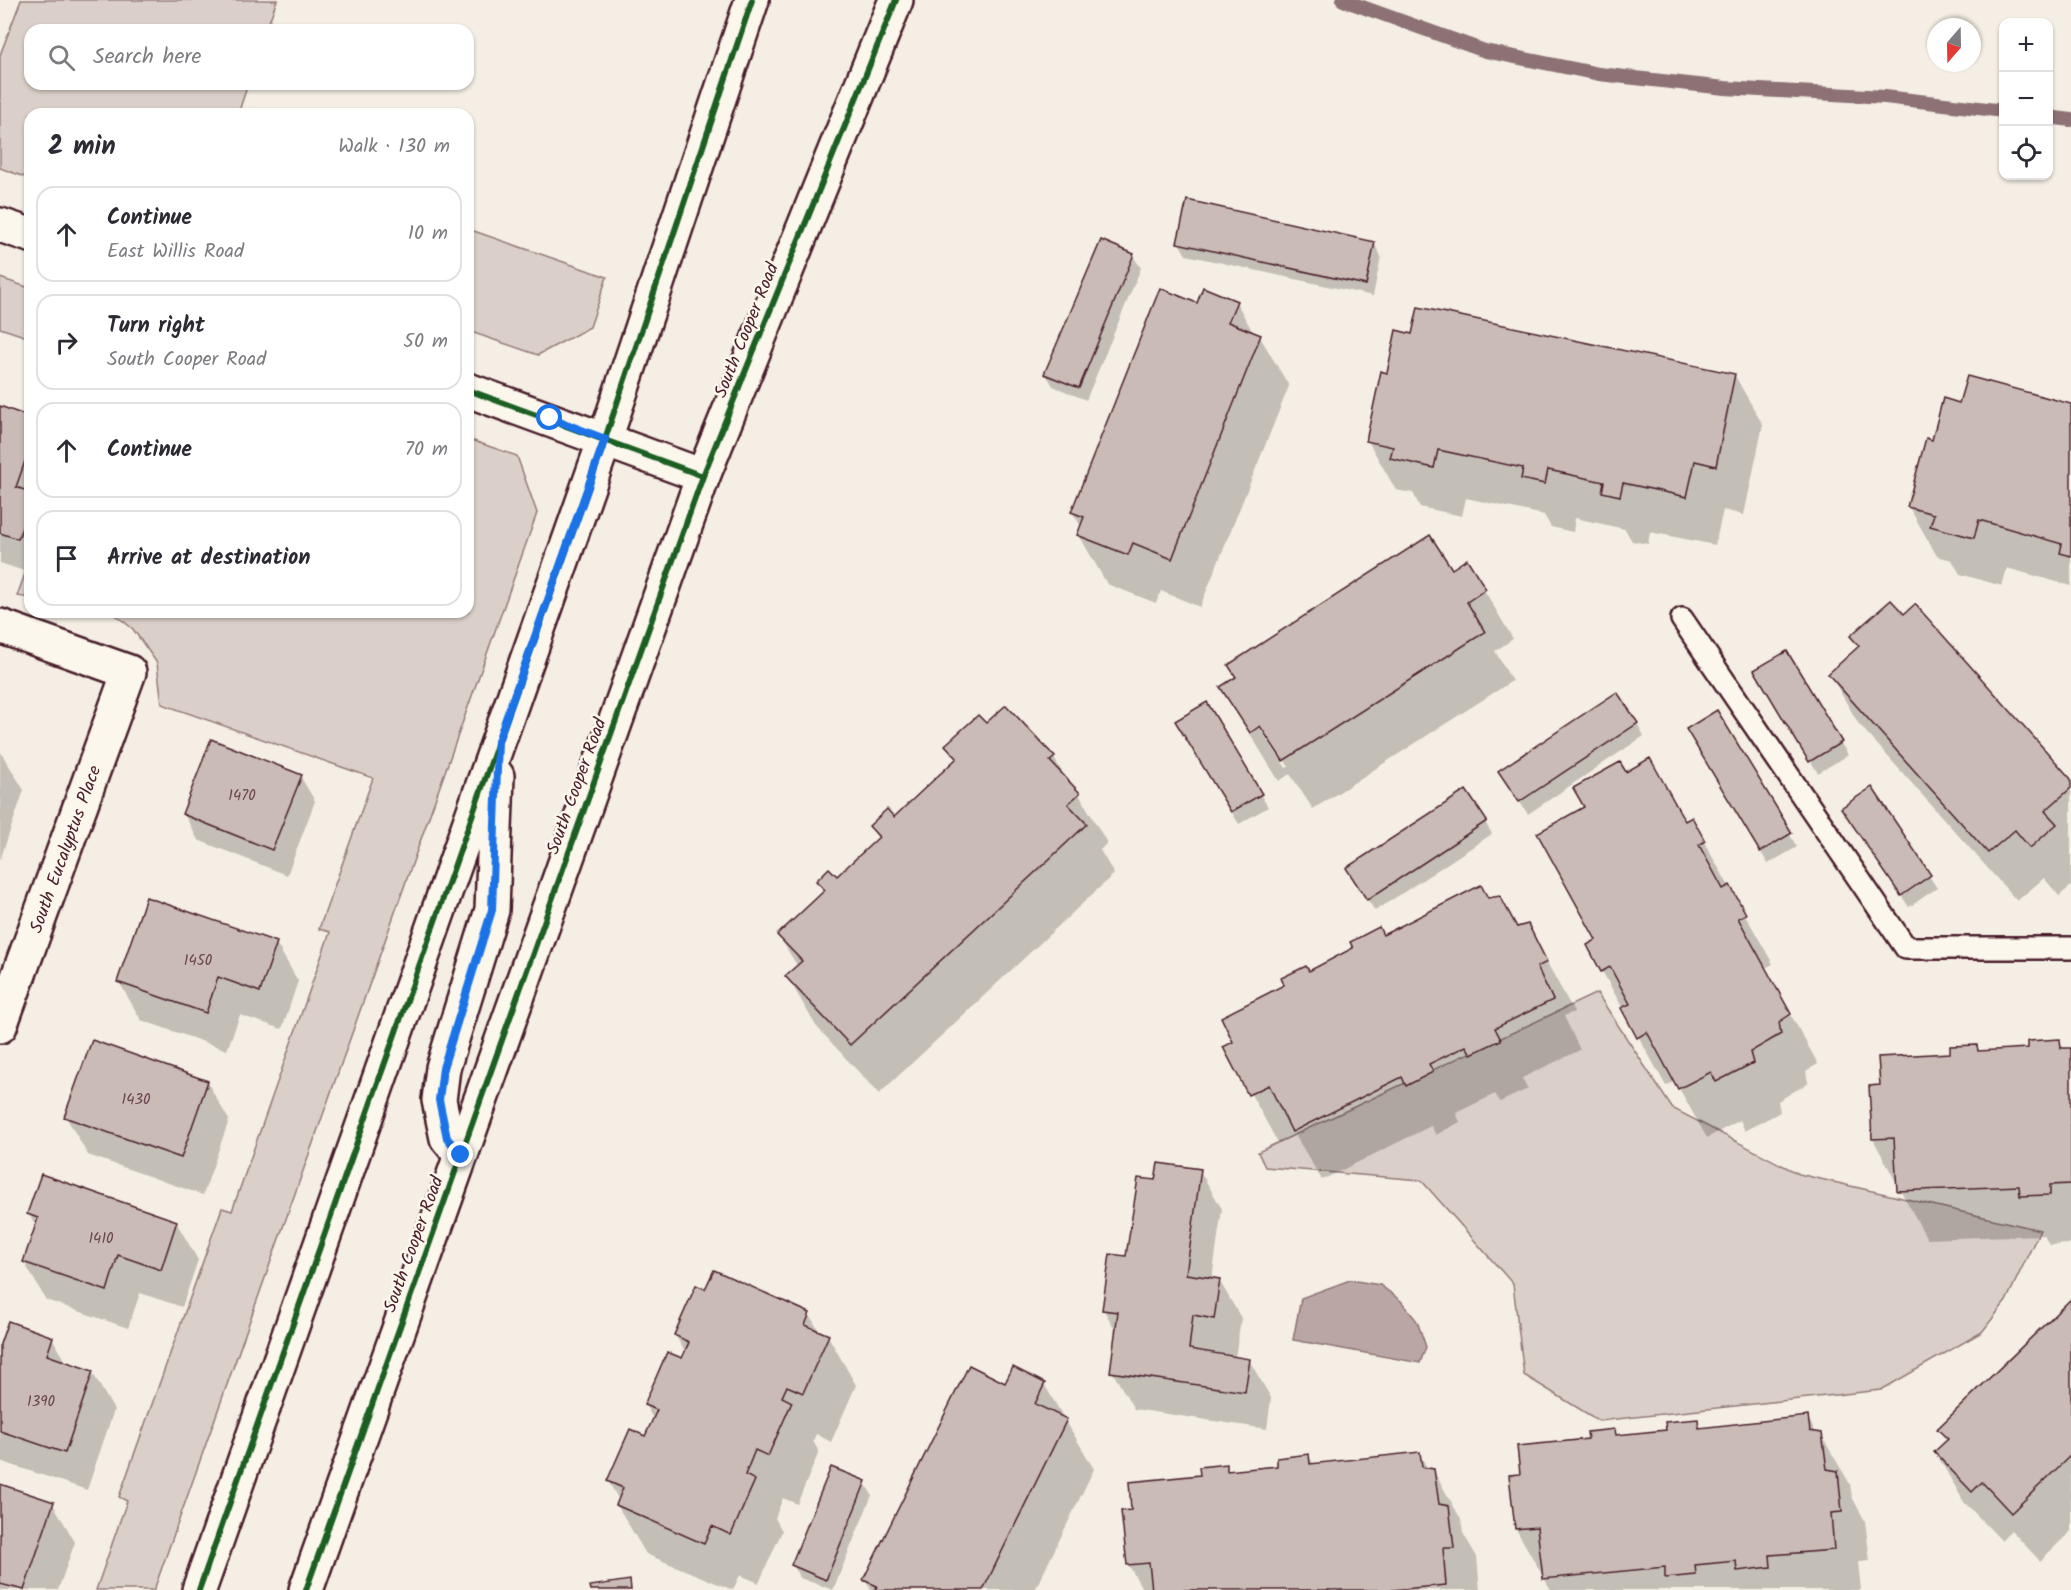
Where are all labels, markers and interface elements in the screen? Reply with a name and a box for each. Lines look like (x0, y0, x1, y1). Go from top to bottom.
north arrow (1927, 18, 1981, 72)
map controls (1999, 18, 2053, 180)
button: + (1999, 18, 2053, 72)
search box (24, 24, 474, 90)
text: Search here (93, 40, 201, 75)
icon: search (45, 41, 78, 74)
button: − (1999, 72, 2053, 126)
text: 2 min (48, 126, 116, 168)
button: locate (1999, 126, 2053, 180)
text: Walk · 130 m (338, 131, 450, 163)
text: Continue (107, 201, 192, 236)
icon: ahead (50, 218, 83, 251)
text: 10 m (408, 218, 448, 250)
text: East Willis Road (107, 236, 244, 268)
street label: South Cooper Road (707, 258, 788, 402)
text: Turn right (107, 309, 205, 344)
icon: right (50, 326, 83, 359)
text: 50 m (403, 326, 448, 358)
text: South Cooper Road (107, 344, 266, 376)
route start (536, 404, 562, 430)
text: Continue (107, 433, 192, 468)
icon: ahead (50, 434, 83, 467)
text: 70 m (405, 434, 448, 466)
text: Arrive at destination (107, 541, 310, 576)
icon: arrive (50, 542, 83, 575)
street label: South Cooper Road (539, 713, 616, 859)
street label: South Eucalyptus Place (23, 762, 110, 937)
house number: 1470 (228, 784, 256, 808)
house number: 1450 (184, 949, 213, 973)
house number: 1430 (121, 1088, 151, 1112)
route end (447, 1141, 473, 1167)
street label: South Cooper Road (376, 1171, 453, 1317)
house number: 1410 (88, 1227, 114, 1251)
house number: 1390 (27, 1390, 56, 1414)

